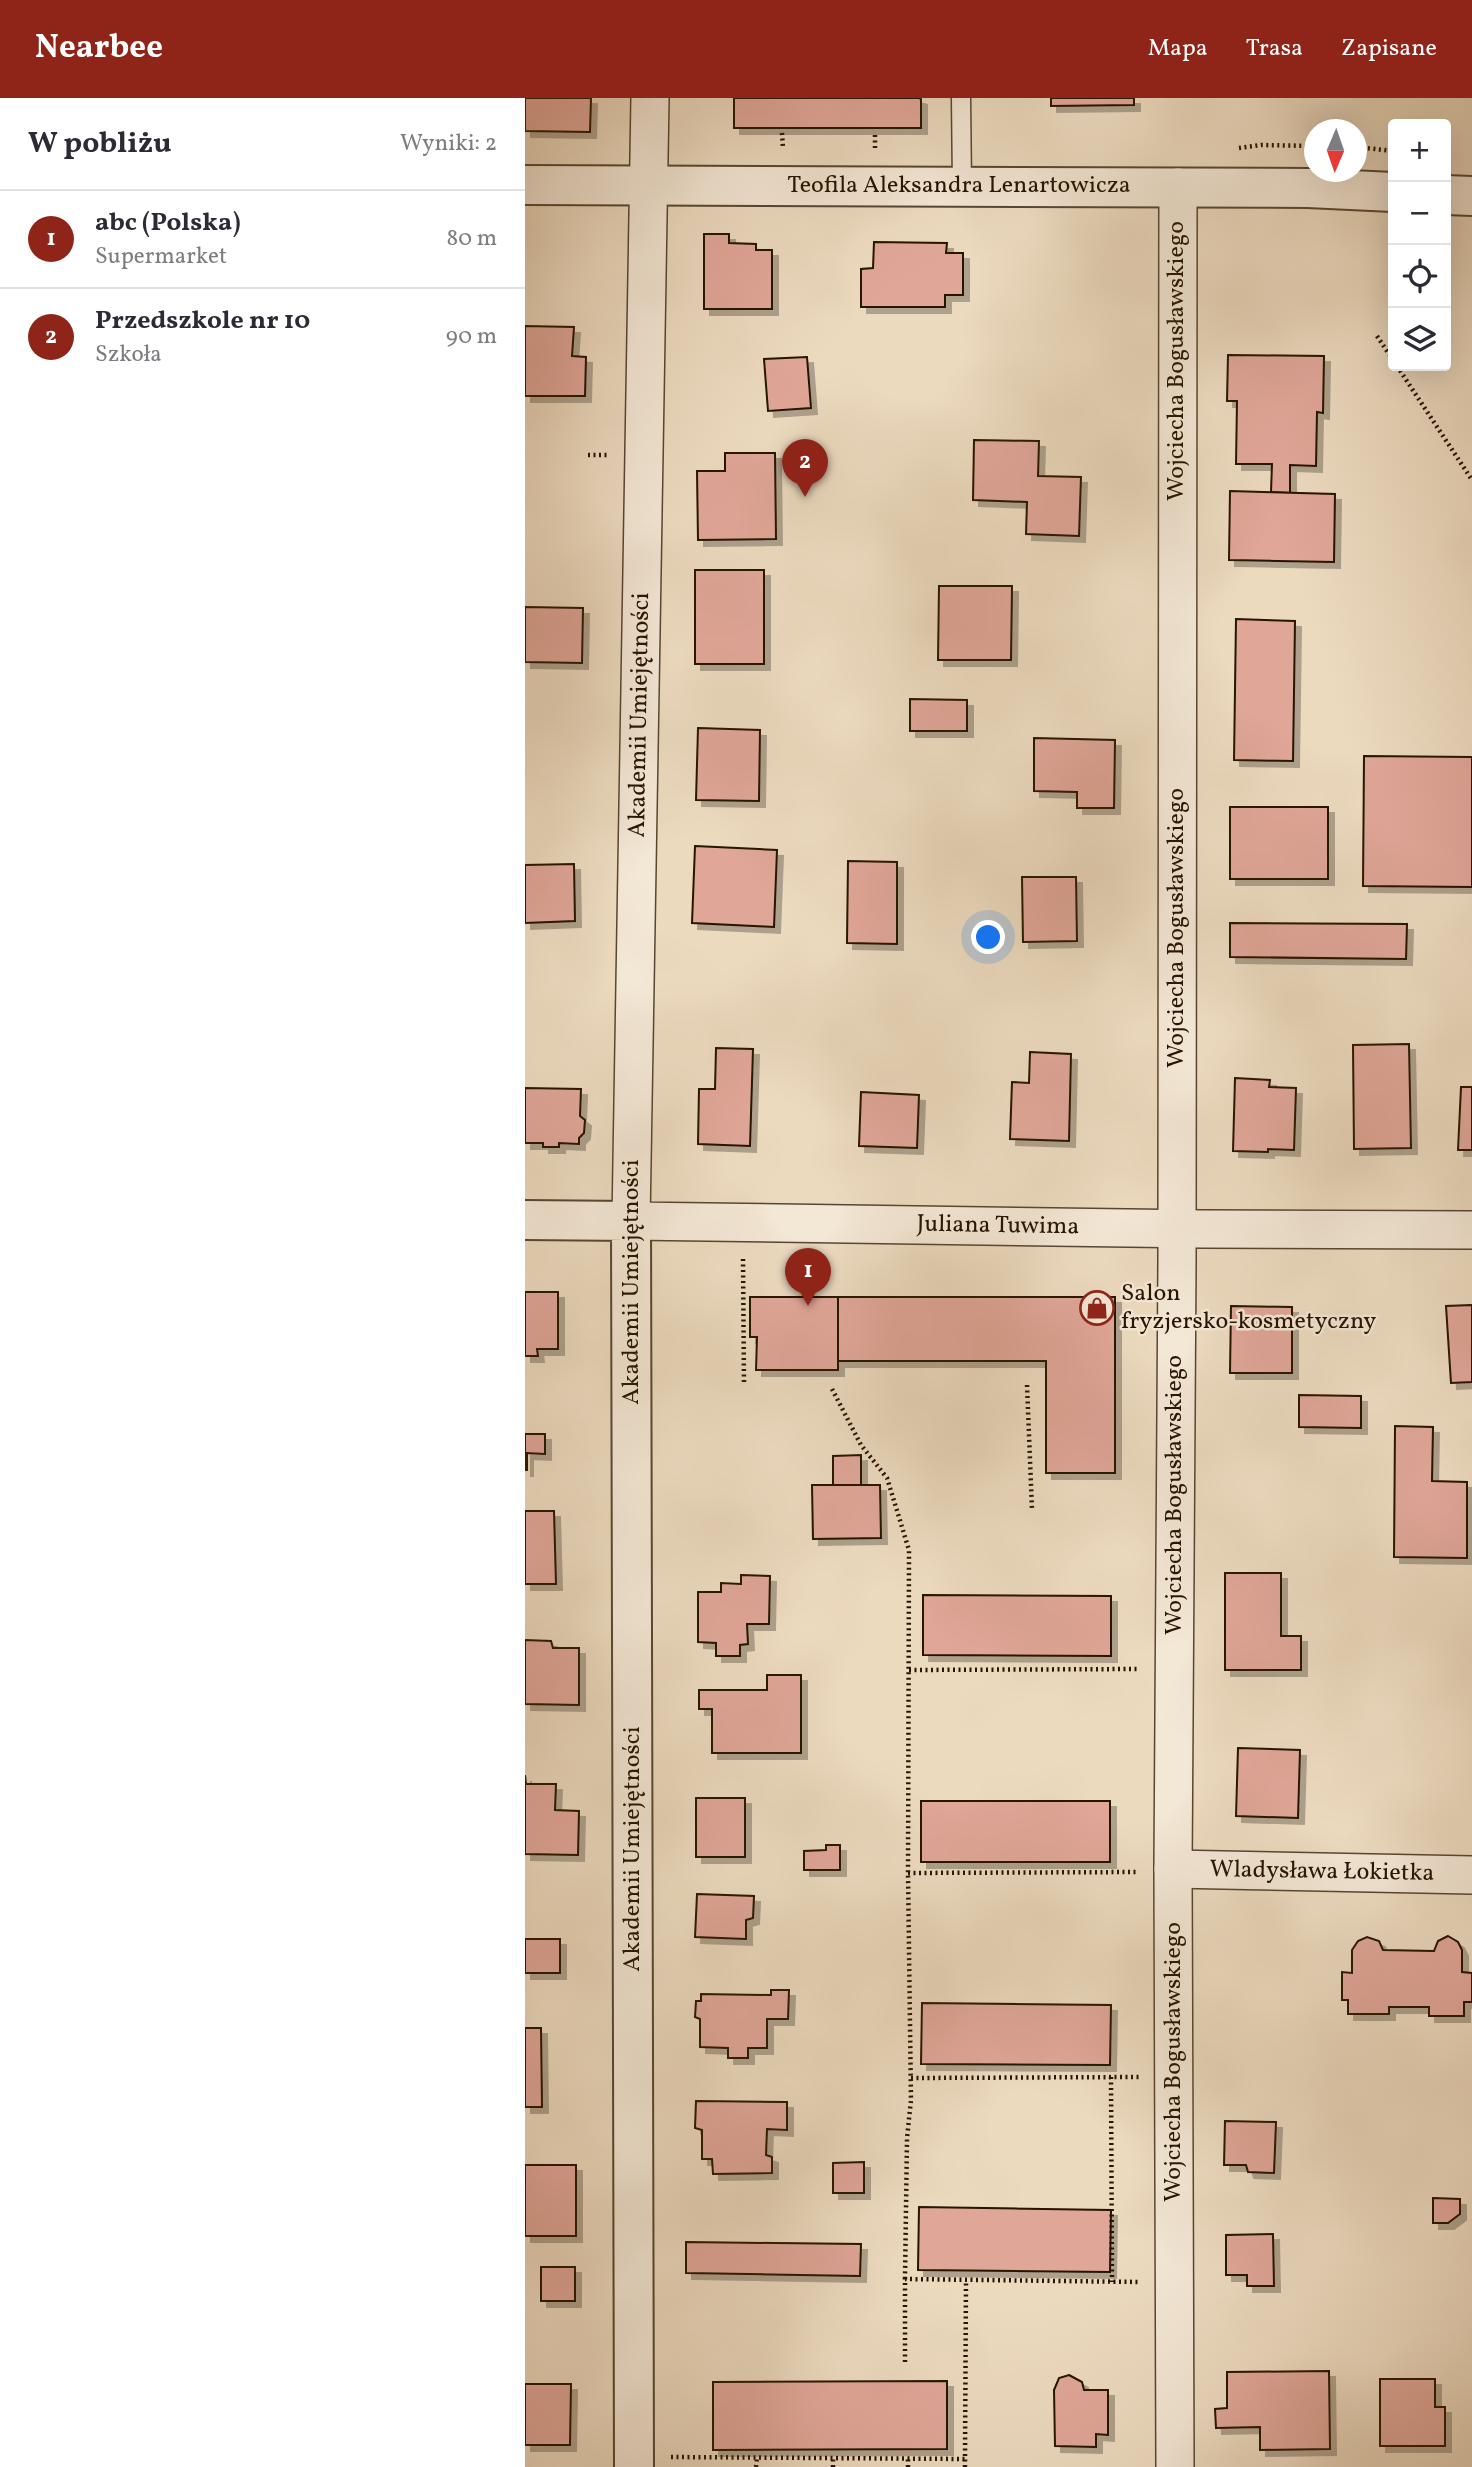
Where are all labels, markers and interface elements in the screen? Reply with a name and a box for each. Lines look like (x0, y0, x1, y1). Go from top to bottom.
text: Nearbee (35, 26, 163, 72)
text: Mapa (1148, 32, 1208, 66)
text: Trasa (1246, 32, 1303, 66)
text: Zapisane (1341, 32, 1437, 66)
north arrow (1304, 119, 1367, 182)
map controls (1388, 119, 1451, 371)
button: + (1388, 119, 1451, 182)
text: W pobliżu (28, 123, 171, 165)
text: Wyniki: 2 (400, 128, 497, 160)
street label: Teofila Aleksandra Lenartowicza (787, 169, 1131, 203)
button: − (1388, 182, 1451, 245)
text: abc (Polska) (95, 205, 241, 241)
street label: Wojciecha Bogusławskiego (1160, 221, 1194, 501)
text: 1 (46, 223, 56, 255)
text: 80 m (447, 223, 497, 255)
text: Supermarket (95, 241, 227, 273)
button: locate (1388, 245, 1451, 308)
text: Przedszkole nr 10 (95, 303, 310, 339)
button: layers (1388, 308, 1451, 371)
text: 2 (45, 321, 57, 353)
text: 90 m (446, 321, 497, 353)
text: Szkoła (95, 339, 162, 371)
pin: 2 (782, 439, 828, 497)
street label: Akademii Umiejętności (621, 592, 659, 838)
street label: Wojciecha Bogusławskiego (1160, 788, 1194, 1068)
your location (971, 920, 1005, 954)
street label: Akademii Umiejętności (615, 1159, 649, 1405)
street label: Juliana Tuwima (916, 1208, 1080, 1244)
pin: 1 (785, 1248, 831, 1306)
place label: Salon fryzjersko-kosmetyczny (1121, 1277, 1376, 1339)
shop icon: Salon fryzjersko-kosmetyczny (1078, 1289, 1116, 1327)
street label: Wojciecha Bogusławskiego (1158, 1355, 1192, 1635)
street label: Akademii Umiejętności (616, 1726, 650, 1972)
street label: Wladysława Łokietka (1209, 1853, 1435, 1891)
street label: Wojciecha Bogusławskiego (1157, 1922, 1191, 2202)

